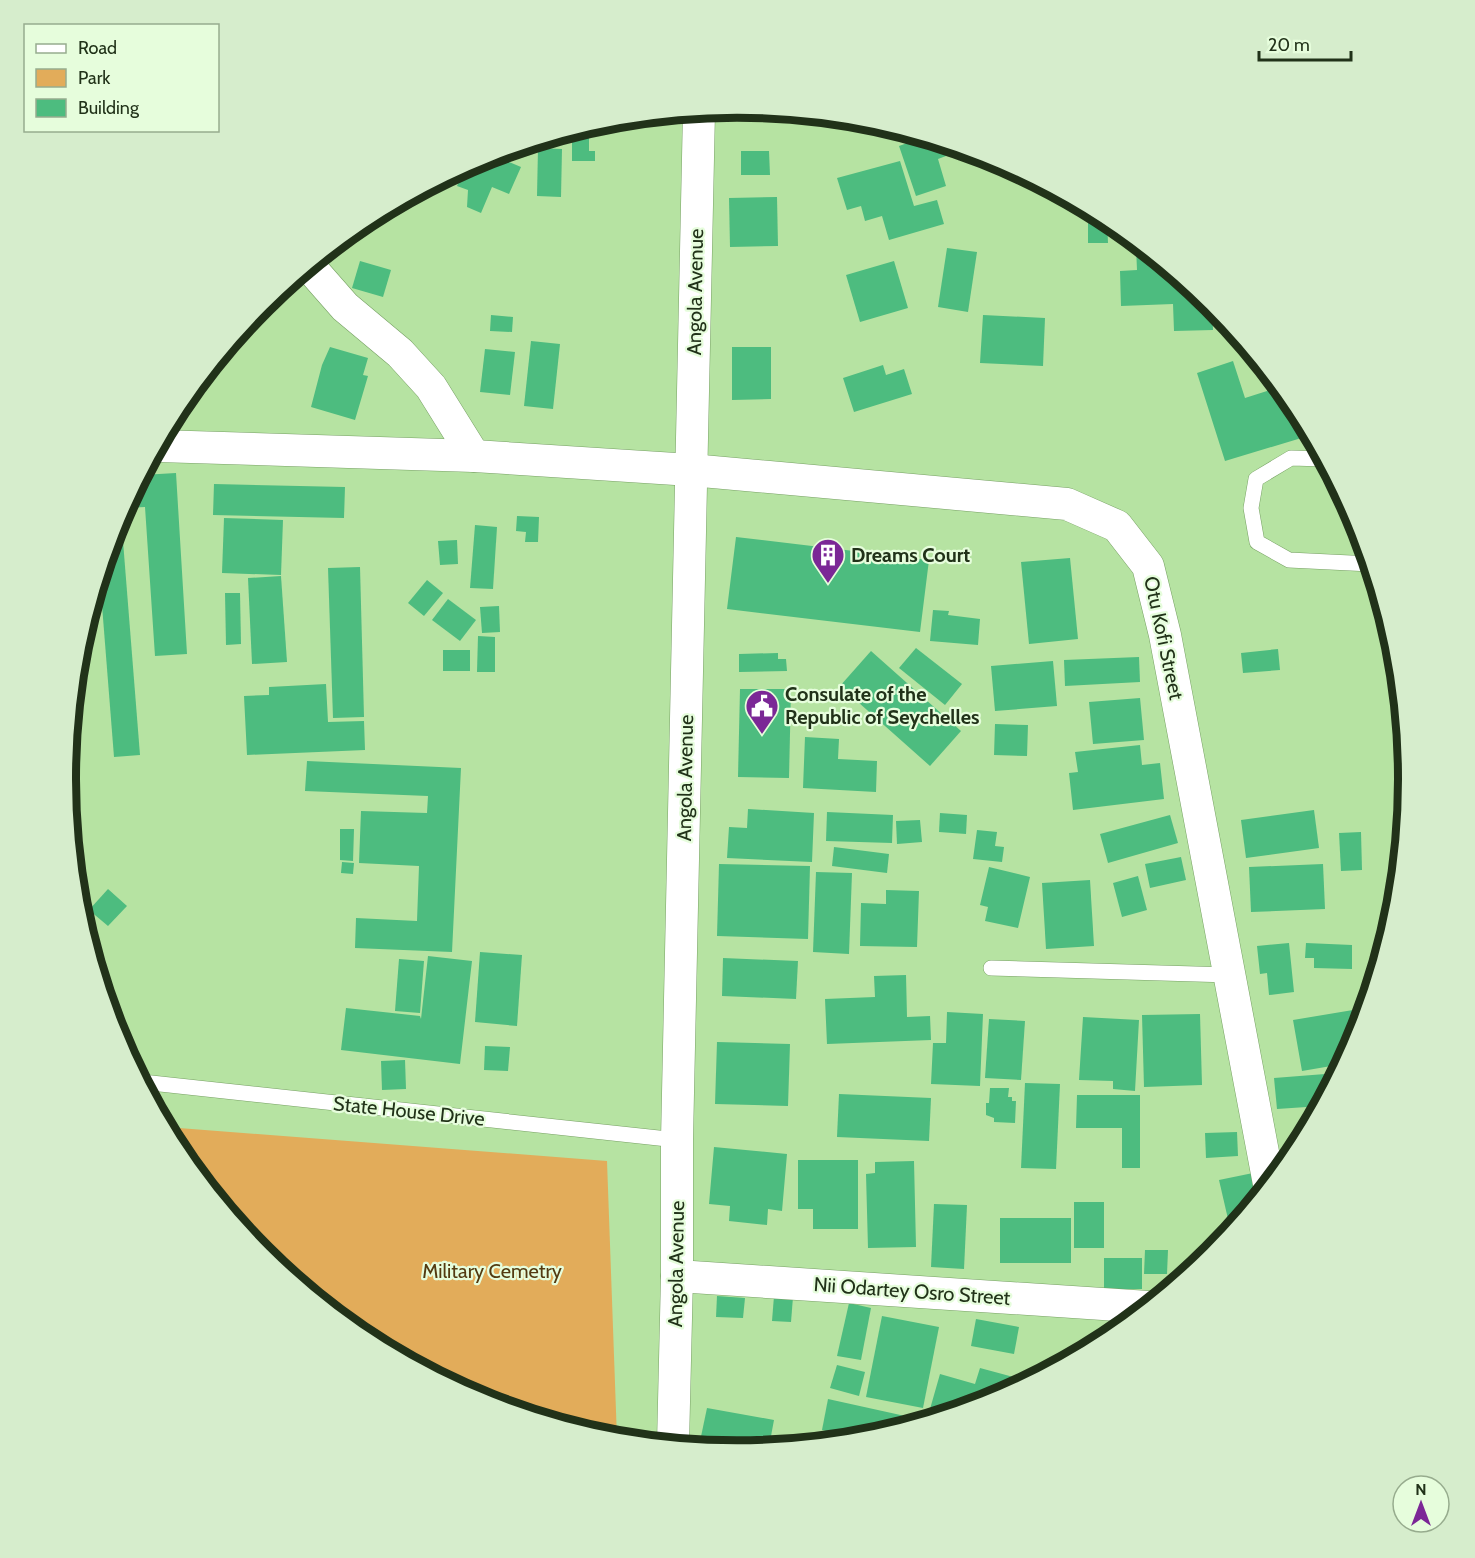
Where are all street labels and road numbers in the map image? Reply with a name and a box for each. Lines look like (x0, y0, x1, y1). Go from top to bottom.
street label: Angola Avenue (682, 228, 708, 356)
street label: Otu Kofi Street (1139, 574, 1189, 702)
street label: Angola Avenue (672, 714, 698, 842)
street label: State House Drive (332, 1091, 486, 1131)
street label: Angola Avenue (663, 1200, 689, 1328)
street label: Nii Odartey Osro Street (813, 1272, 1011, 1310)

